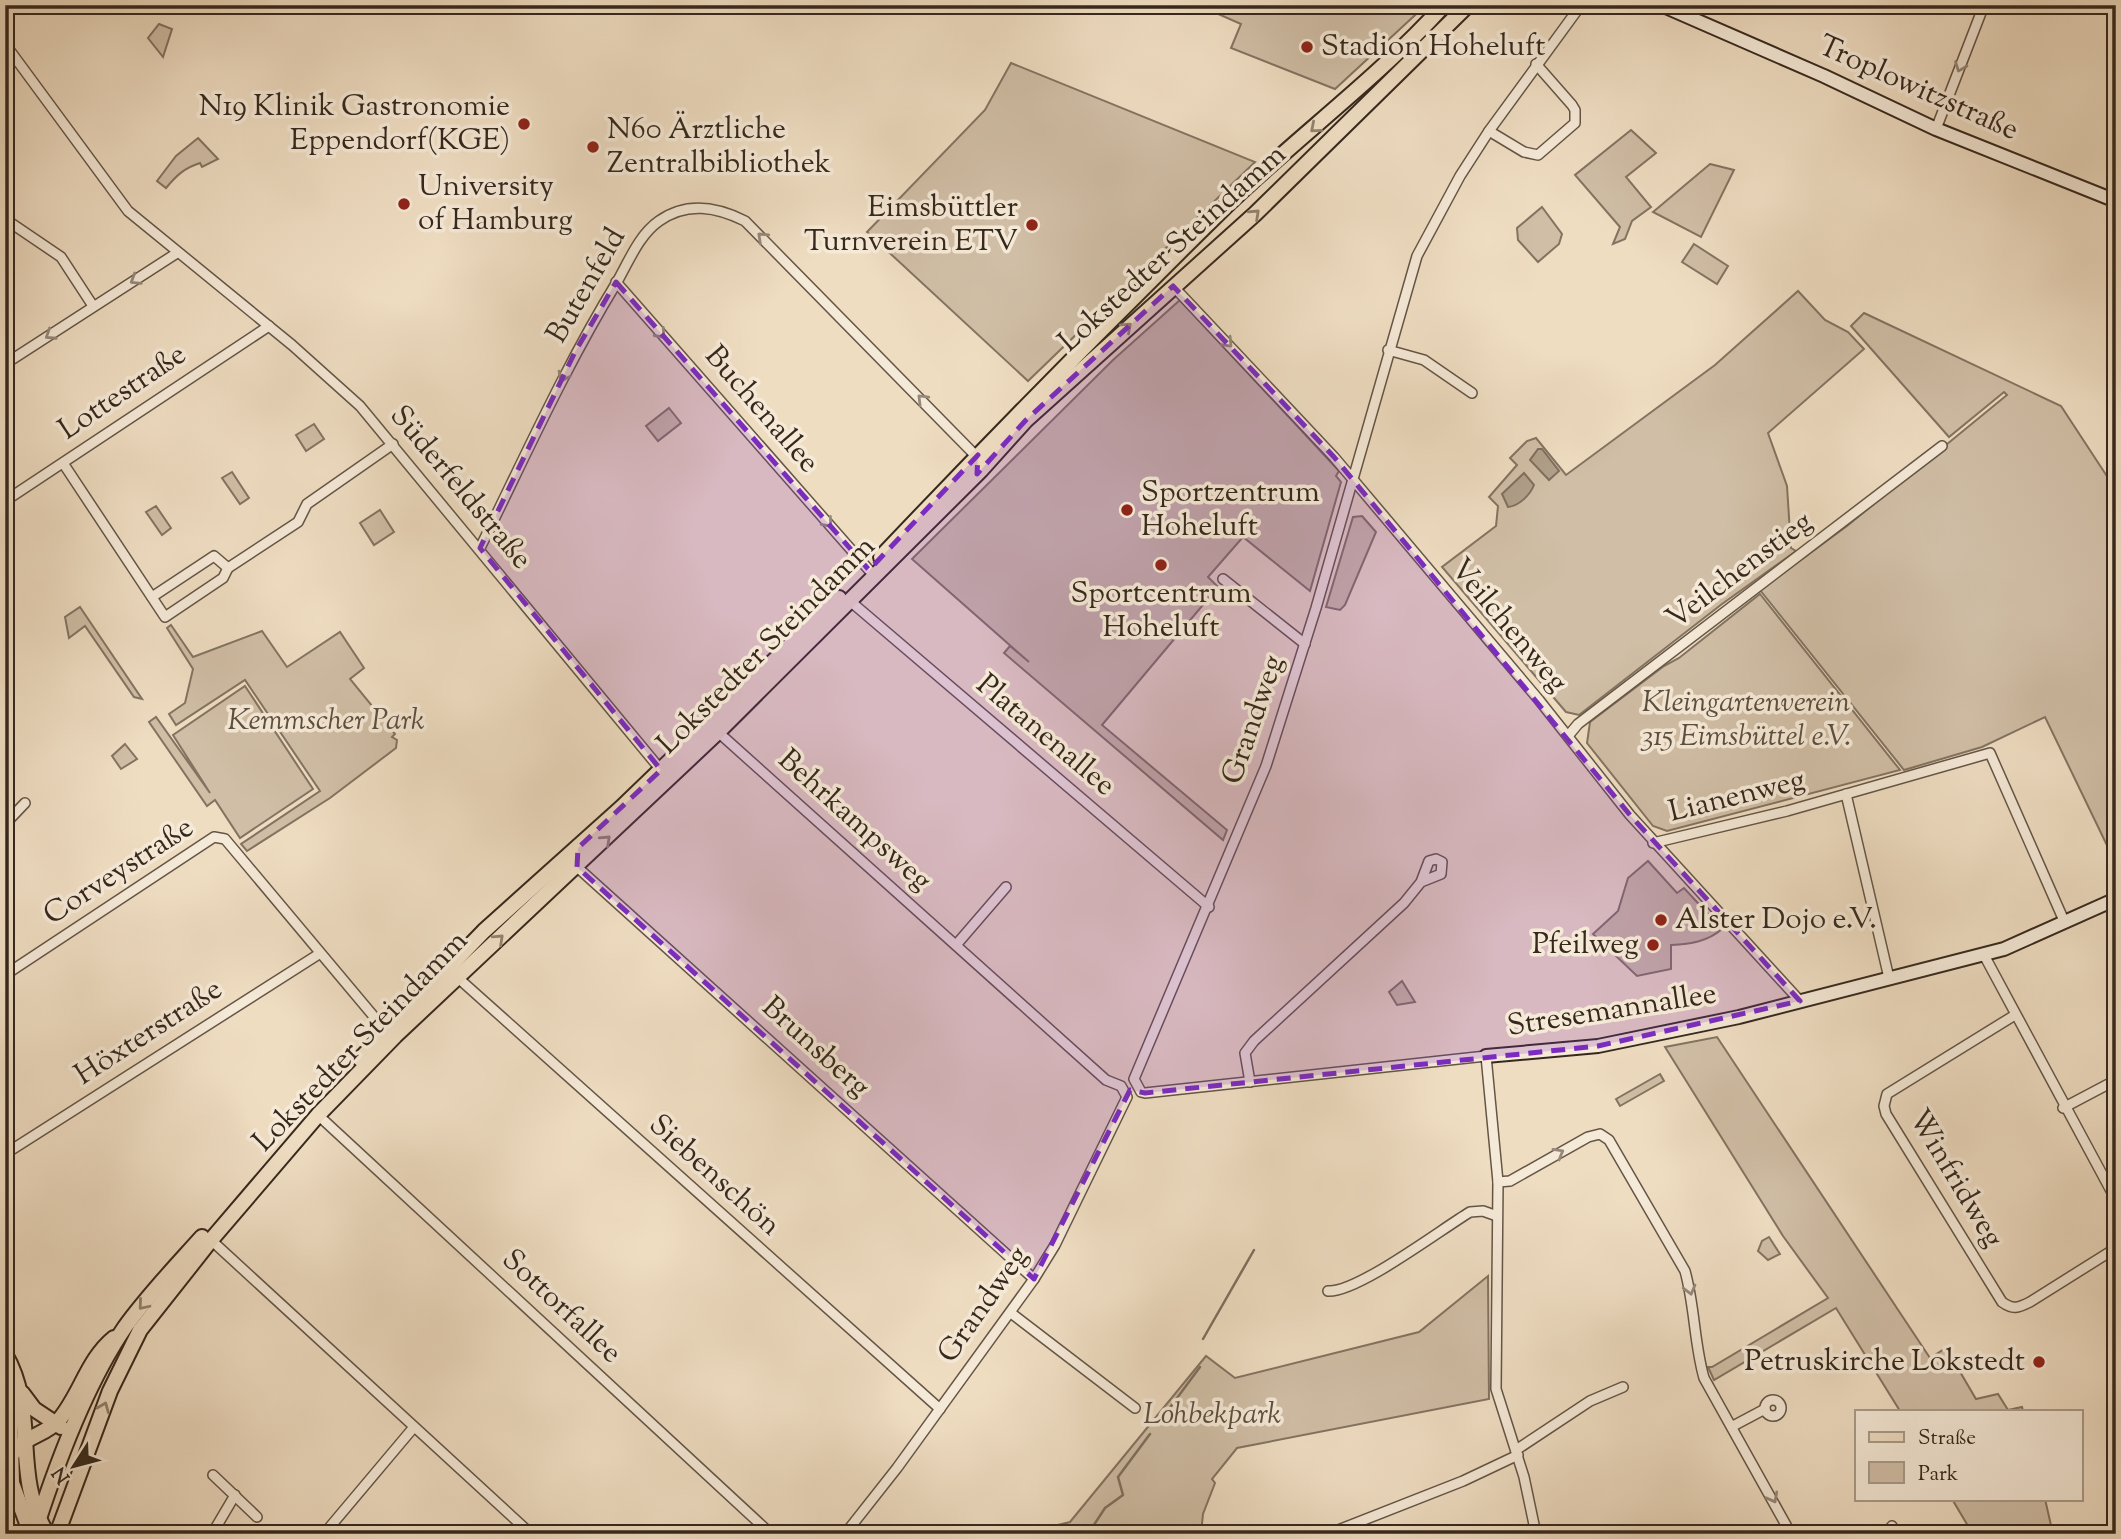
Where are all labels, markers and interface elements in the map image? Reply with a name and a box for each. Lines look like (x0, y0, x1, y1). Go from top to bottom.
place label: Stadion Hoheluft (1321, 26, 1546, 69)
street label: Troplowitzstraße (1811, 26, 2025, 152)
marker: Stadion Hoheluft (1299, 39, 1315, 55)
one-way arrow (1954, 61, 1968, 73)
place label: N19 Klinik Gastronomie Eppendorf(KGE) (199, 86, 510, 163)
place label: N60 Ärztliche Zentralbibliothek (607, 109, 831, 186)
marker: N19 Klinik Gastronomie Eppendorf(KGE) (516, 116, 532, 132)
one-way arrow (1310, 120, 1323, 132)
street label: Lokstedter Steindamm (1049, 135, 1297, 363)
marker: N60 Ärztliche Zentralbibliothek (585, 139, 601, 155)
place label: University of Hamburg (418, 166, 573, 243)
place label: Eimsbüttler Turnverein ETV (804, 187, 1018, 264)
marker: University of Hamburg (396, 196, 412, 212)
one-way arrow (1247, 209, 1260, 222)
marker: Eimsbüttler Turnverein ETV (1024, 217, 1040, 233)
street label: Butenfeld (537, 220, 637, 352)
one-way arrow (758, 233, 771, 246)
one-way arrow (129, 271, 142, 284)
one-way arrow (1119, 323, 1132, 336)
one-way arrow (653, 326, 665, 339)
one-way arrow (44, 327, 57, 340)
street label: Lottestraße (51, 334, 195, 452)
one-way arrow (1219, 335, 1232, 348)
street label: Buchenallee (693, 337, 829, 483)
one-way arrow (558, 370, 572, 382)
one-way arrow (918, 395, 931, 408)
street label: Süderfeldstraße (378, 397, 542, 579)
place label: Sportzentrum Hoheluft (1141, 472, 1320, 549)
marker: Sportzentrum Hoheluft (1119, 502, 1135, 518)
street label: Veilchenstieg (1658, 502, 1822, 640)
one-way arrow (820, 515, 832, 528)
street label: Lokstedter Steindamm (648, 527, 886, 765)
street label: Veilchenweg (1439, 550, 1577, 702)
marker: Sportcentrum Hoheluft (1153, 557, 1169, 573)
place label: Sportcentrum Hoheluft (1070, 573, 1252, 650)
street label: Grandweg (1212, 650, 1296, 790)
street label: Platanenallee (966, 665, 1124, 807)
park label: Kleingartenverein 315 Eimsbüttel e.V. (1640, 682, 1851, 759)
park label: Kemmscher Park (227, 700, 425, 743)
street label: Behrkampsweg (767, 740, 941, 902)
street label: Lianenweg (1664, 759, 1810, 835)
street label: Corveystraße (35, 807, 203, 937)
one-way arrow (598, 836, 611, 848)
place label: Alster Dojo e.V. (1675, 899, 1877, 942)
marker: Alster Dojo e.V. (1653, 912, 1669, 928)
street label: Lokstedter Steindamm (244, 921, 479, 1163)
place label: Pfeilweg (1532, 924, 1639, 967)
one-way arrow (491, 935, 504, 947)
marker: Pfeilweg (1645, 937, 1661, 953)
street label: Höxterstraße (67, 969, 231, 1097)
street label: Stresemannallee (1504, 973, 1720, 1049)
street label: Brunsberg (751, 988, 879, 1108)
street label: Winfridweg (1897, 1102, 2013, 1256)
street label: Siebenschön (638, 1105, 790, 1247)
one-way arrow (1552, 1148, 1564, 1161)
street label: Grandweg (928, 1238, 1040, 1372)
street label: Sottorfallee (491, 1240, 631, 1374)
one-way arrow (1682, 1284, 1696, 1296)
one-way arrow (139, 1296, 151, 1309)
place label: Petruskirche Lokstedt (1744, 1341, 2025, 1384)
marker: Petruskirche Lokstedt (2031, 1354, 2047, 1370)
park label: Lohbekpark (1143, 1394, 1281, 1437)
one-way arrow (95, 1402, 109, 1414)
legend (1855, 1410, 2082, 1500)
text: Straße (1918, 1424, 1976, 1454)
north arrow (38, 1430, 108, 1500)
text: N (47, 1460, 78, 1489)
text: Park (1918, 1460, 1959, 1490)
one-way arrow (1764, 1490, 1778, 1503)

